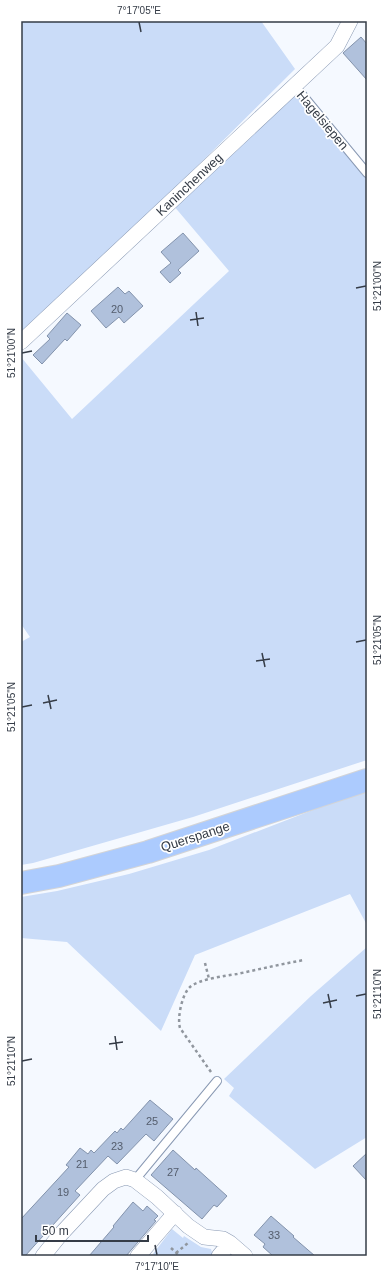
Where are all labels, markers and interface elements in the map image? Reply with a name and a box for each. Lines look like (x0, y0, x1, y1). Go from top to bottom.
text: 7°17'05"E (117, 5, 161, 16)
street label: Hagelsiepen (294, 88, 352, 153)
street label: Kaninchenweg (153, 150, 226, 219)
text: 51°21'00"N (372, 261, 383, 311)
house number: 20 (111, 303, 123, 315)
text: 51°21'00"N (6, 328, 17, 378)
text: 51°21'05"N (372, 615, 383, 665)
text: 51°21'05"N (6, 682, 17, 732)
street label: Querspange (159, 818, 232, 855)
text: 51°21'10"N (372, 969, 383, 1019)
text: 51°21'10"N (6, 1036, 17, 1086)
house number: 25 (146, 1115, 158, 1127)
house number: 23 (111, 1140, 123, 1152)
house number: 21 (76, 1158, 88, 1170)
house number: 27 (167, 1166, 179, 1178)
house number: 19 (57, 1186, 69, 1198)
scale bar (36, 1217, 148, 1243)
text: 50 m (42, 1224, 69, 1238)
house number: 33 (268, 1229, 280, 1241)
text: 7°17'10"E (135, 1261, 179, 1272)

